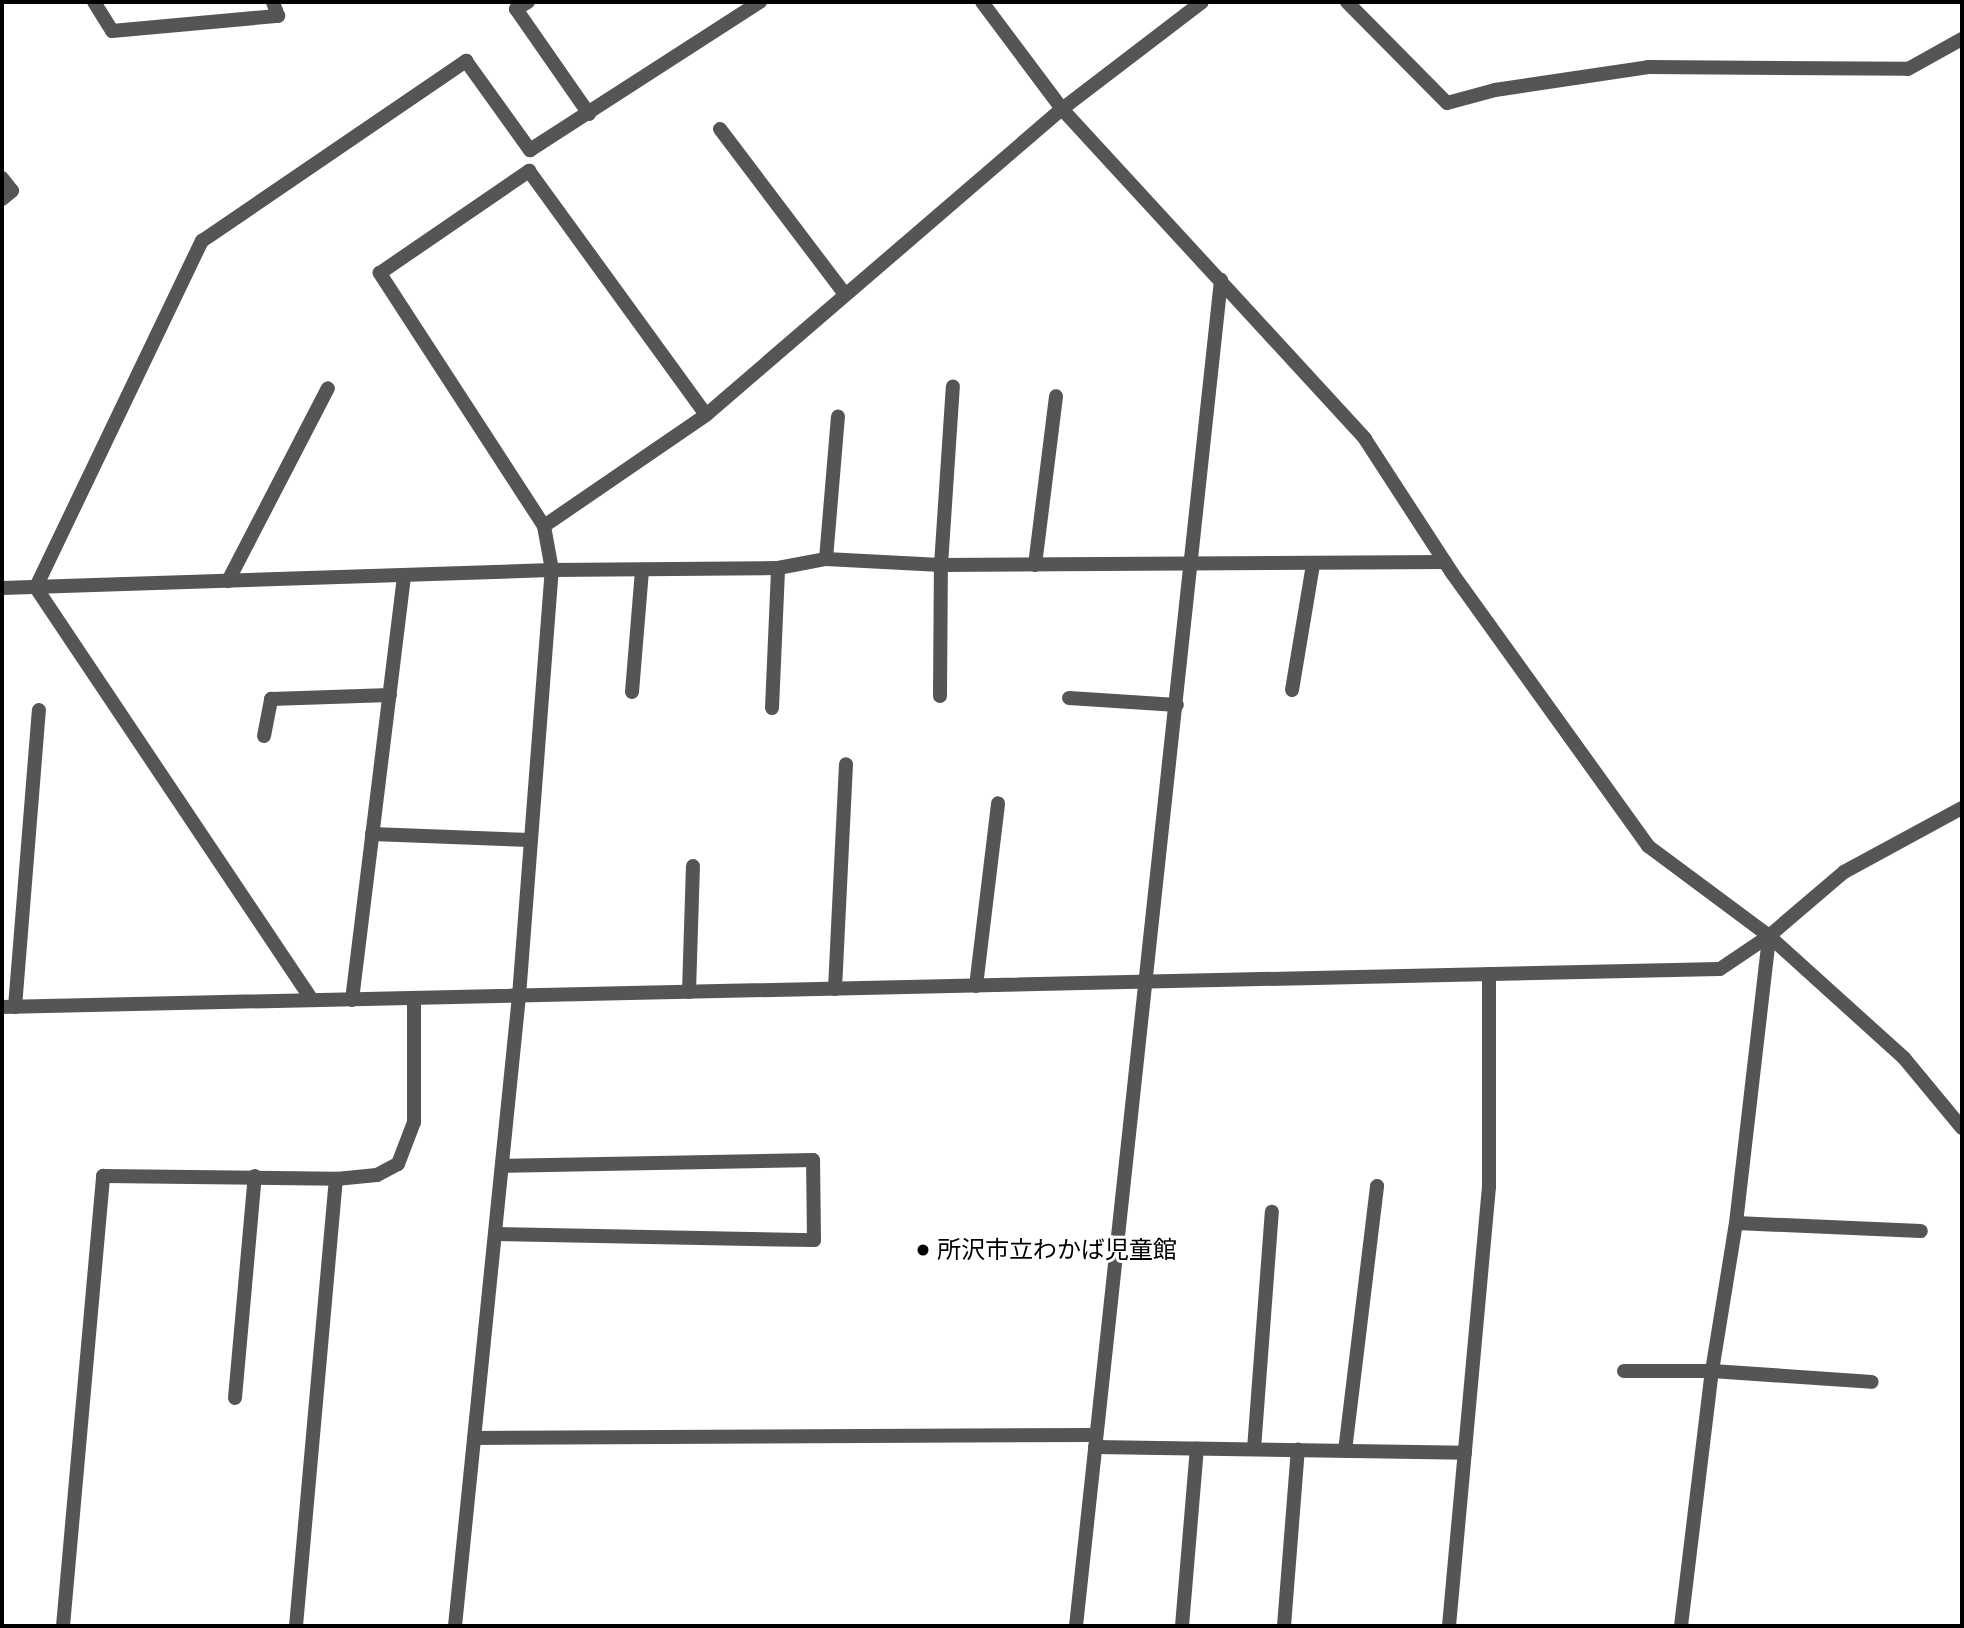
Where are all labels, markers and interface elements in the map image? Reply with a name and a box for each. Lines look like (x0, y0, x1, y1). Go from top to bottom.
place label: 所沢市立わかば児童館 (937, 1236, 1177, 1264)
marker: 所沢市立わかば児童館 (915, 1242, 931, 1258)

